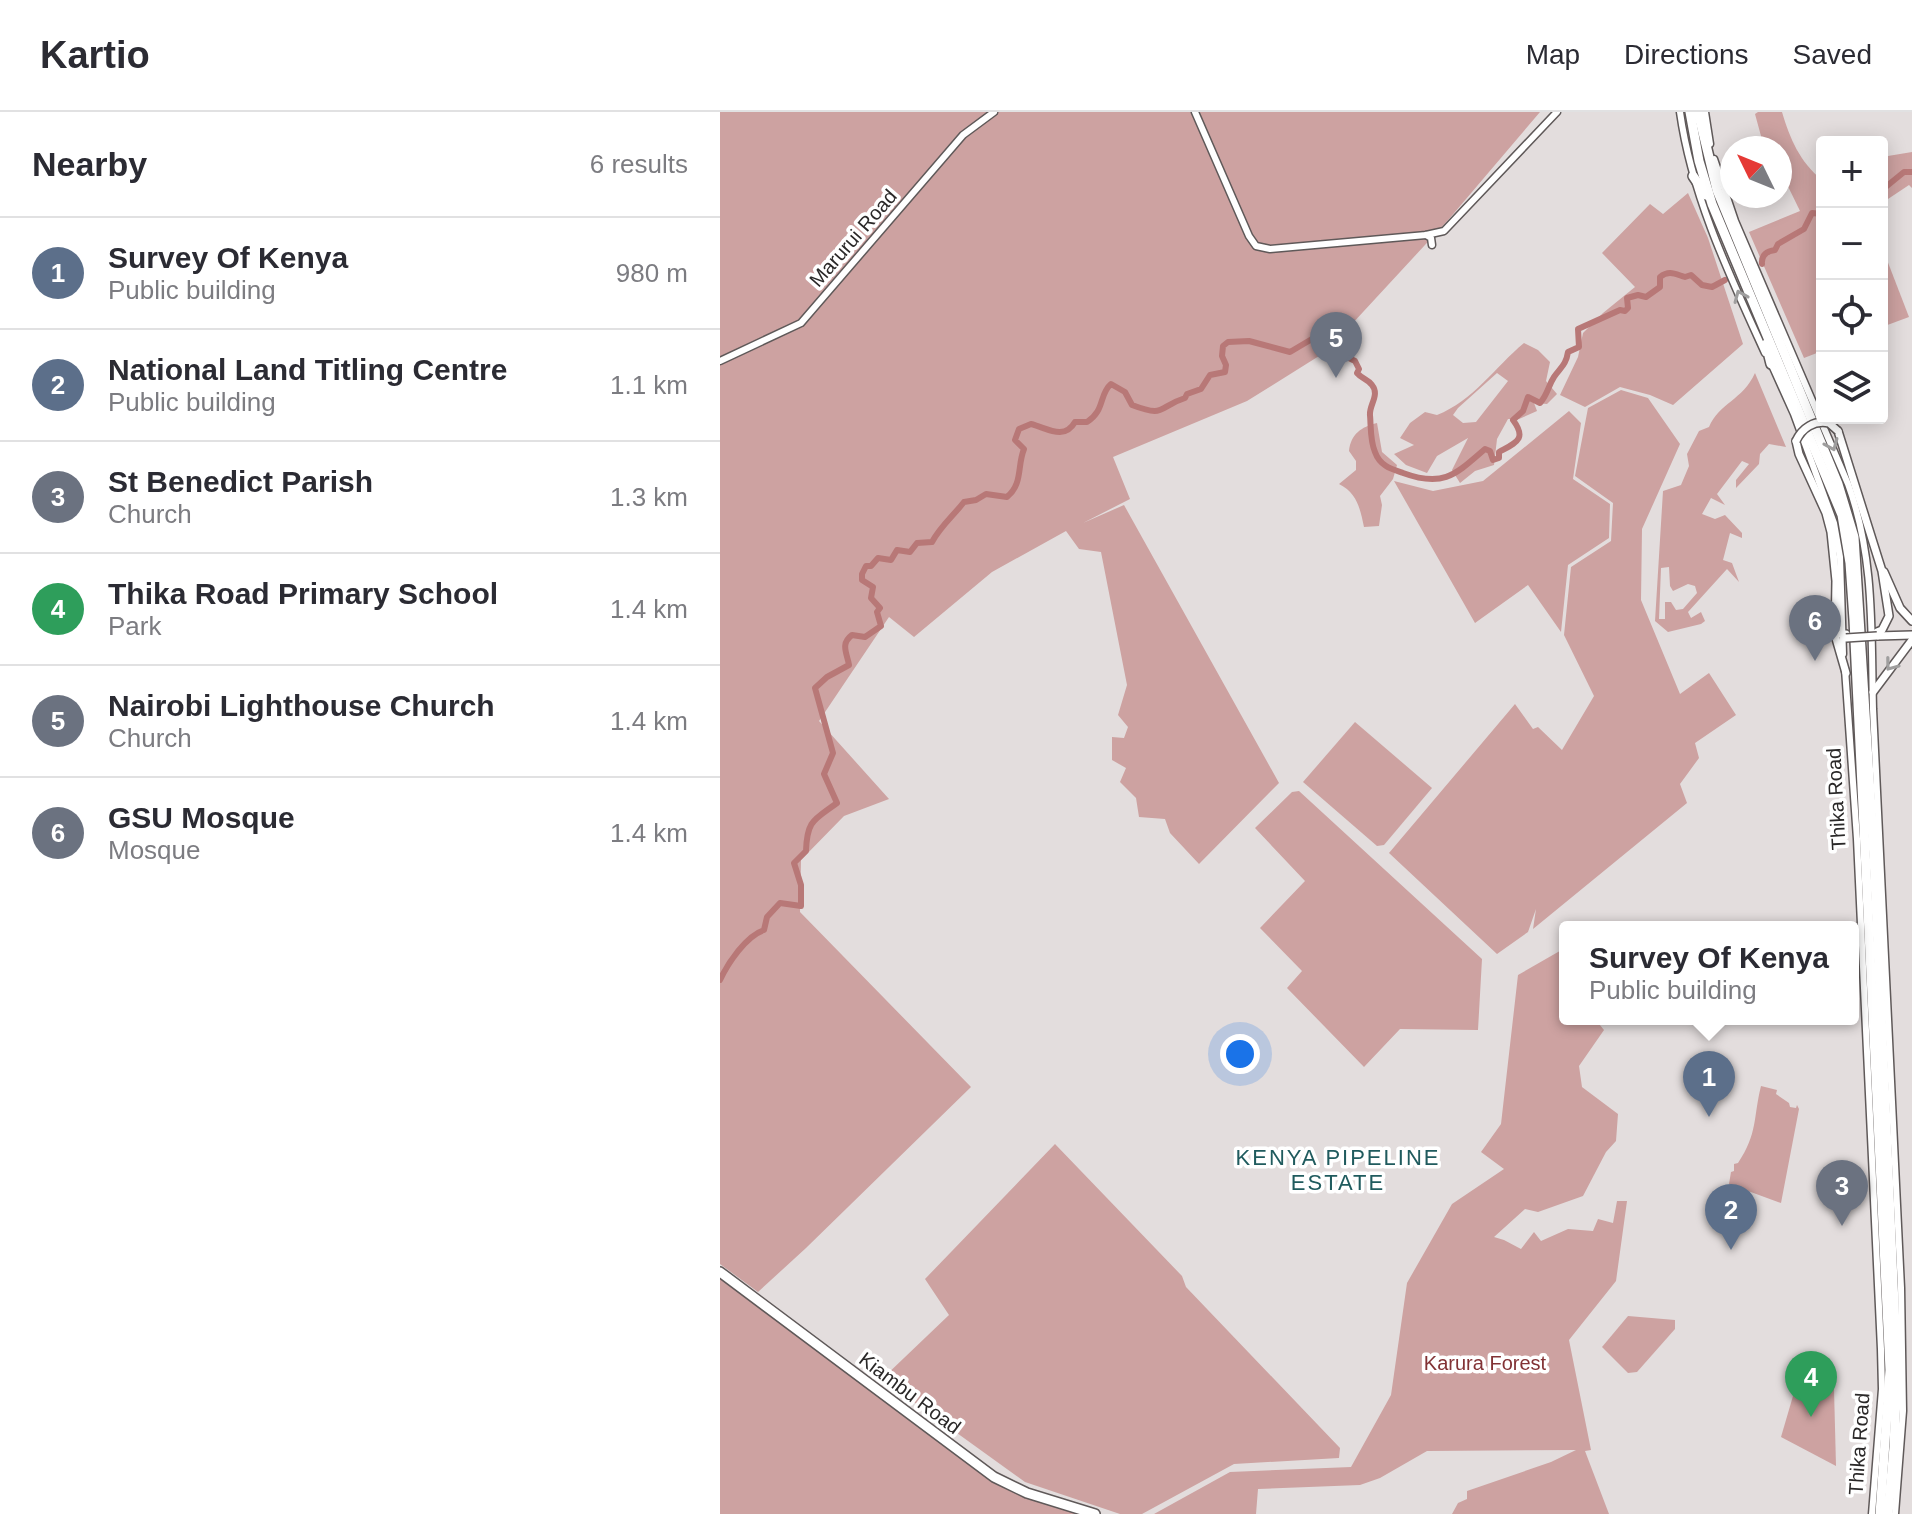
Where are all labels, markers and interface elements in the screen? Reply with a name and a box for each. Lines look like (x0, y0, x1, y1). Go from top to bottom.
text: Kartio (40, 34, 150, 76)
text: Map (1526, 39, 1580, 70)
text: Directions (1624, 39, 1749, 70)
text: Saved (1793, 39, 1872, 70)
north arrow (1720, 136, 1792, 208)
map controls (1816, 136, 1888, 424)
button: + (1816, 136, 1888, 208)
text: Nearby (32, 145, 147, 183)
text: 6 results (590, 149, 688, 179)
street label: Marurui Road (805, 185, 901, 291)
button: − (1816, 208, 1888, 280)
text: Survey Of Kenya (108, 241, 348, 274)
text: 1 (51, 258, 65, 288)
text: 980 m (616, 258, 688, 288)
text: Public building (108, 275, 276, 305)
button: locate (1816, 280, 1888, 352)
one-way arrow (1733, 290, 1749, 304)
pin: 5 (1310, 312, 1362, 378)
button: layers (1816, 352, 1888, 424)
text: National Land Titling Centre (108, 353, 507, 386)
text: 2 (51, 370, 65, 400)
text: 1.1 km (610, 370, 688, 400)
text: Public building (108, 387, 276, 417)
one-way arrow (1822, 437, 1838, 452)
text: St Benedict Parish (108, 465, 373, 498)
text: 3 (51, 482, 65, 512)
text: 1.3 km (610, 482, 688, 512)
text: Church (108, 499, 192, 529)
text: Thika Road Primary School (108, 577, 498, 610)
text: 4 (51, 594, 65, 624)
text: 1.4 km (610, 594, 688, 624)
pin: 6 (1789, 595, 1841, 661)
text: Park (108, 611, 161, 641)
one-way arrow (1886, 656, 1901, 671)
text: Nairobi Lighthouse Church (108, 689, 495, 722)
text: 5 (51, 706, 65, 736)
text: 1.4 km (610, 706, 688, 736)
text: Church (108, 723, 192, 753)
street label: Thika Road (1822, 747, 1850, 851)
text: GSU Mosque (108, 801, 295, 834)
text: 6 (51, 818, 65, 848)
text: 1.4 km (610, 818, 688, 848)
text: Mosque (108, 835, 201, 865)
popup (1559, 921, 1859, 1025)
text: Survey Of Kenya (1589, 941, 1829, 974)
text: Public building (1589, 975, 1757, 1005)
your location (1220, 1034, 1260, 1074)
pin: 1 (1683, 1051, 1735, 1117)
district label: KENYA PIPELINE ESTATE (1236, 1145, 1440, 1195)
pin: 3 (1816, 1160, 1868, 1226)
pin: 2 (1705, 1184, 1757, 1250)
street label: Kiambu Road (855, 1348, 965, 1438)
pin: 4 (1785, 1351, 1837, 1417)
park label: Karura Forest (1424, 1352, 1547, 1374)
street label: Thika Road (1844, 1392, 1874, 1496)

